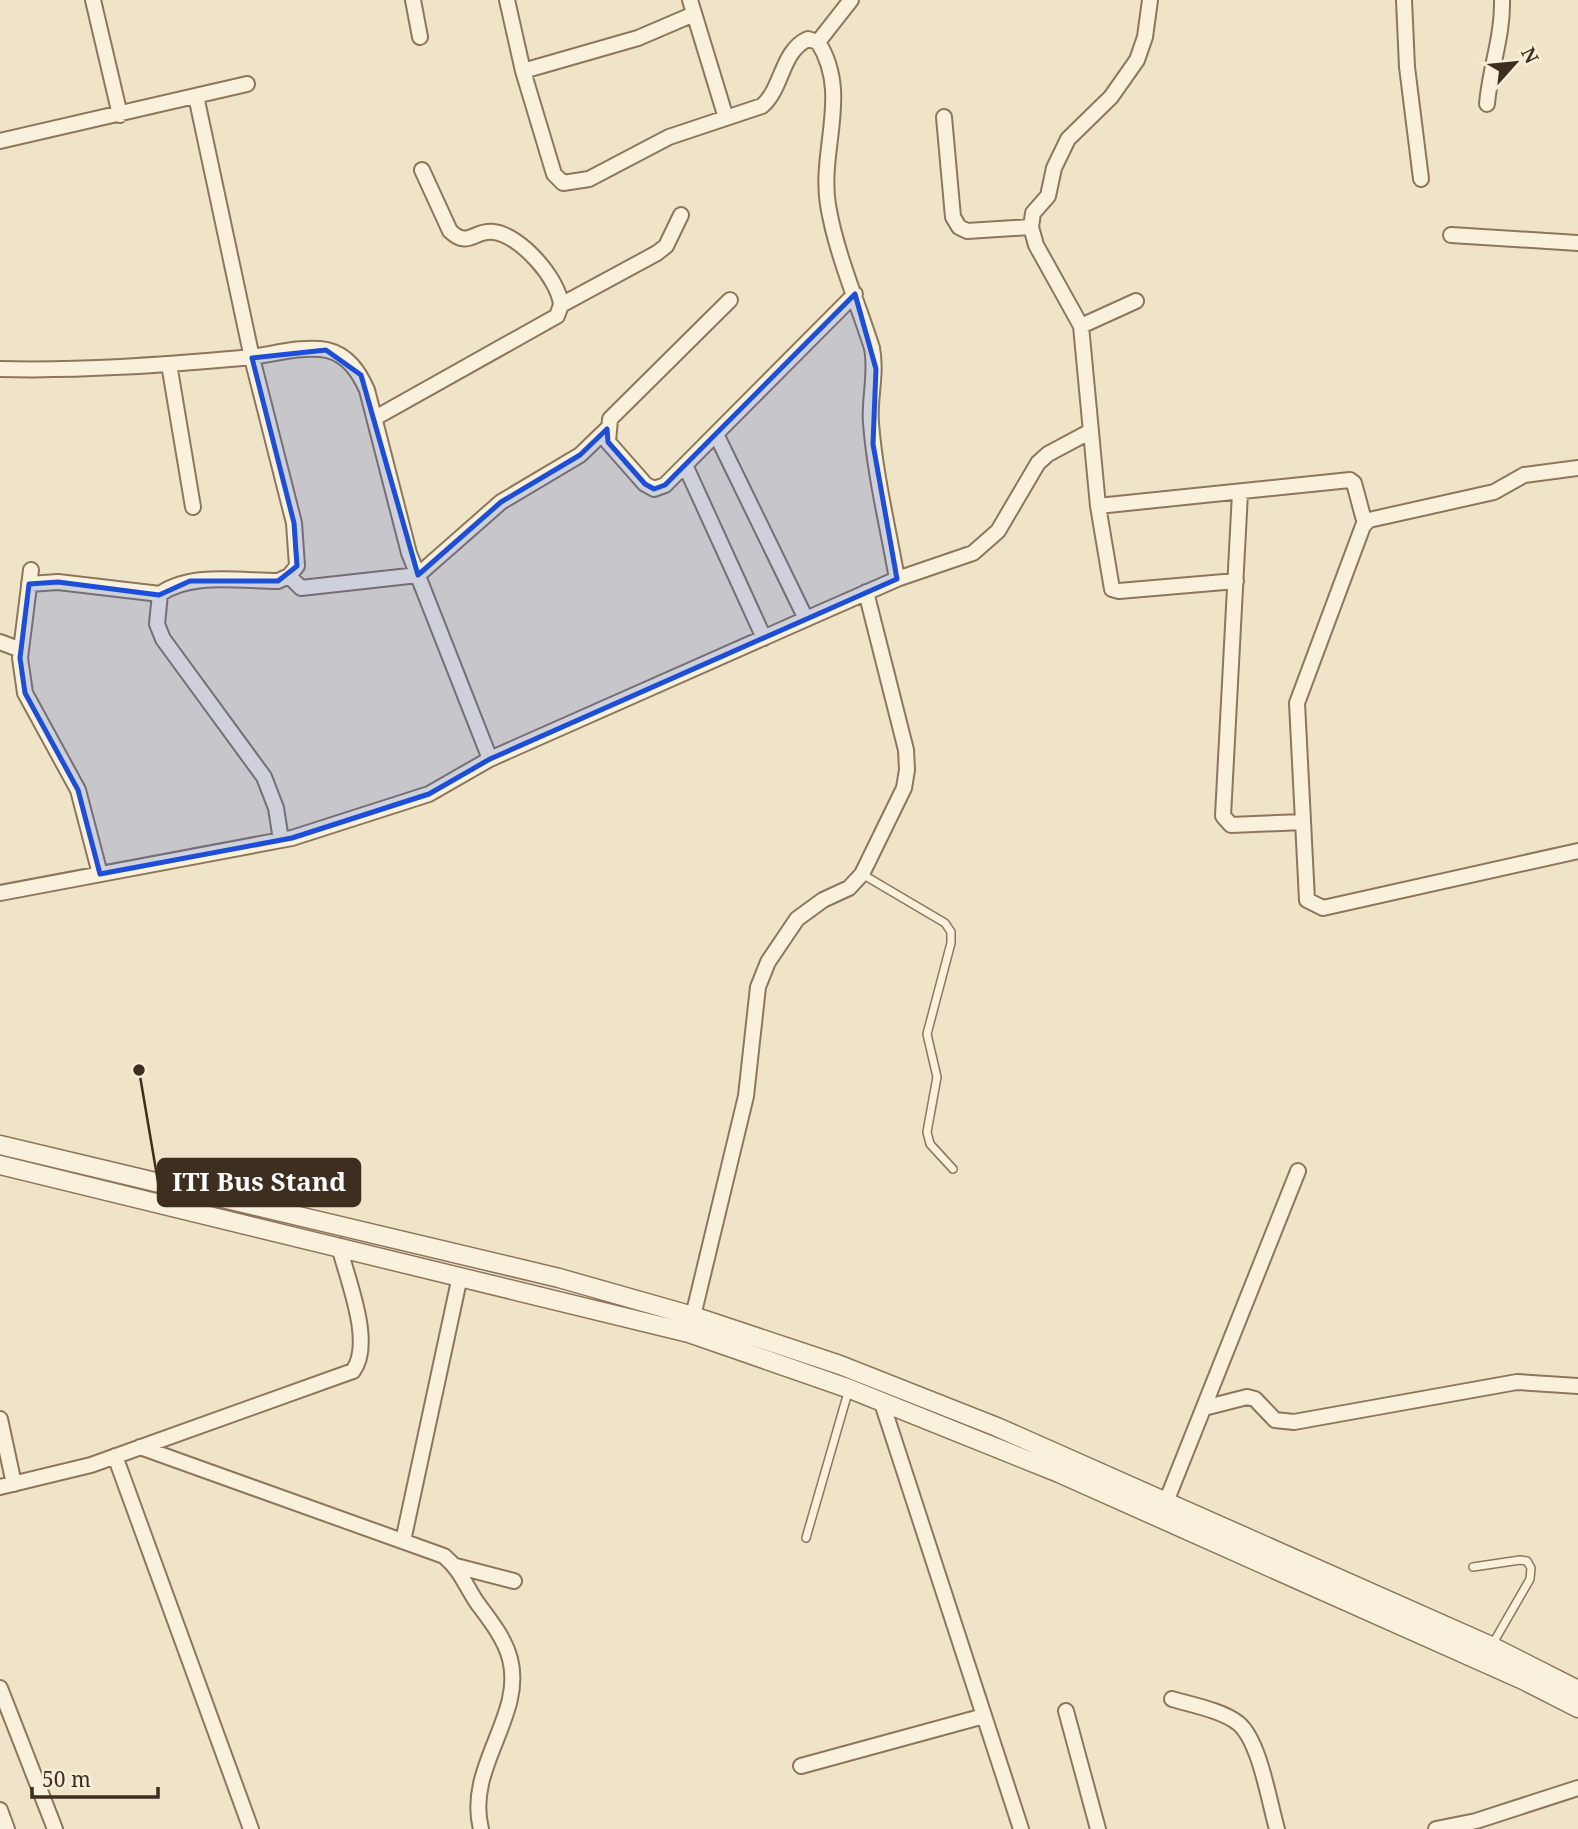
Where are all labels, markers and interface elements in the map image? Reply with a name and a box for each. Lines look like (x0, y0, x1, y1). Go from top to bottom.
north arrow (1480, 28, 1550, 98)
text: N (1515, 43, 1545, 68)
callout: ITI Bus Stand (158, 1159, 360, 1206)
text: ITI Bus Stand (172, 1163, 346, 1199)
scale bar (32, 1756, 158, 1800)
text: 50 m (42, 1765, 91, 1793)

